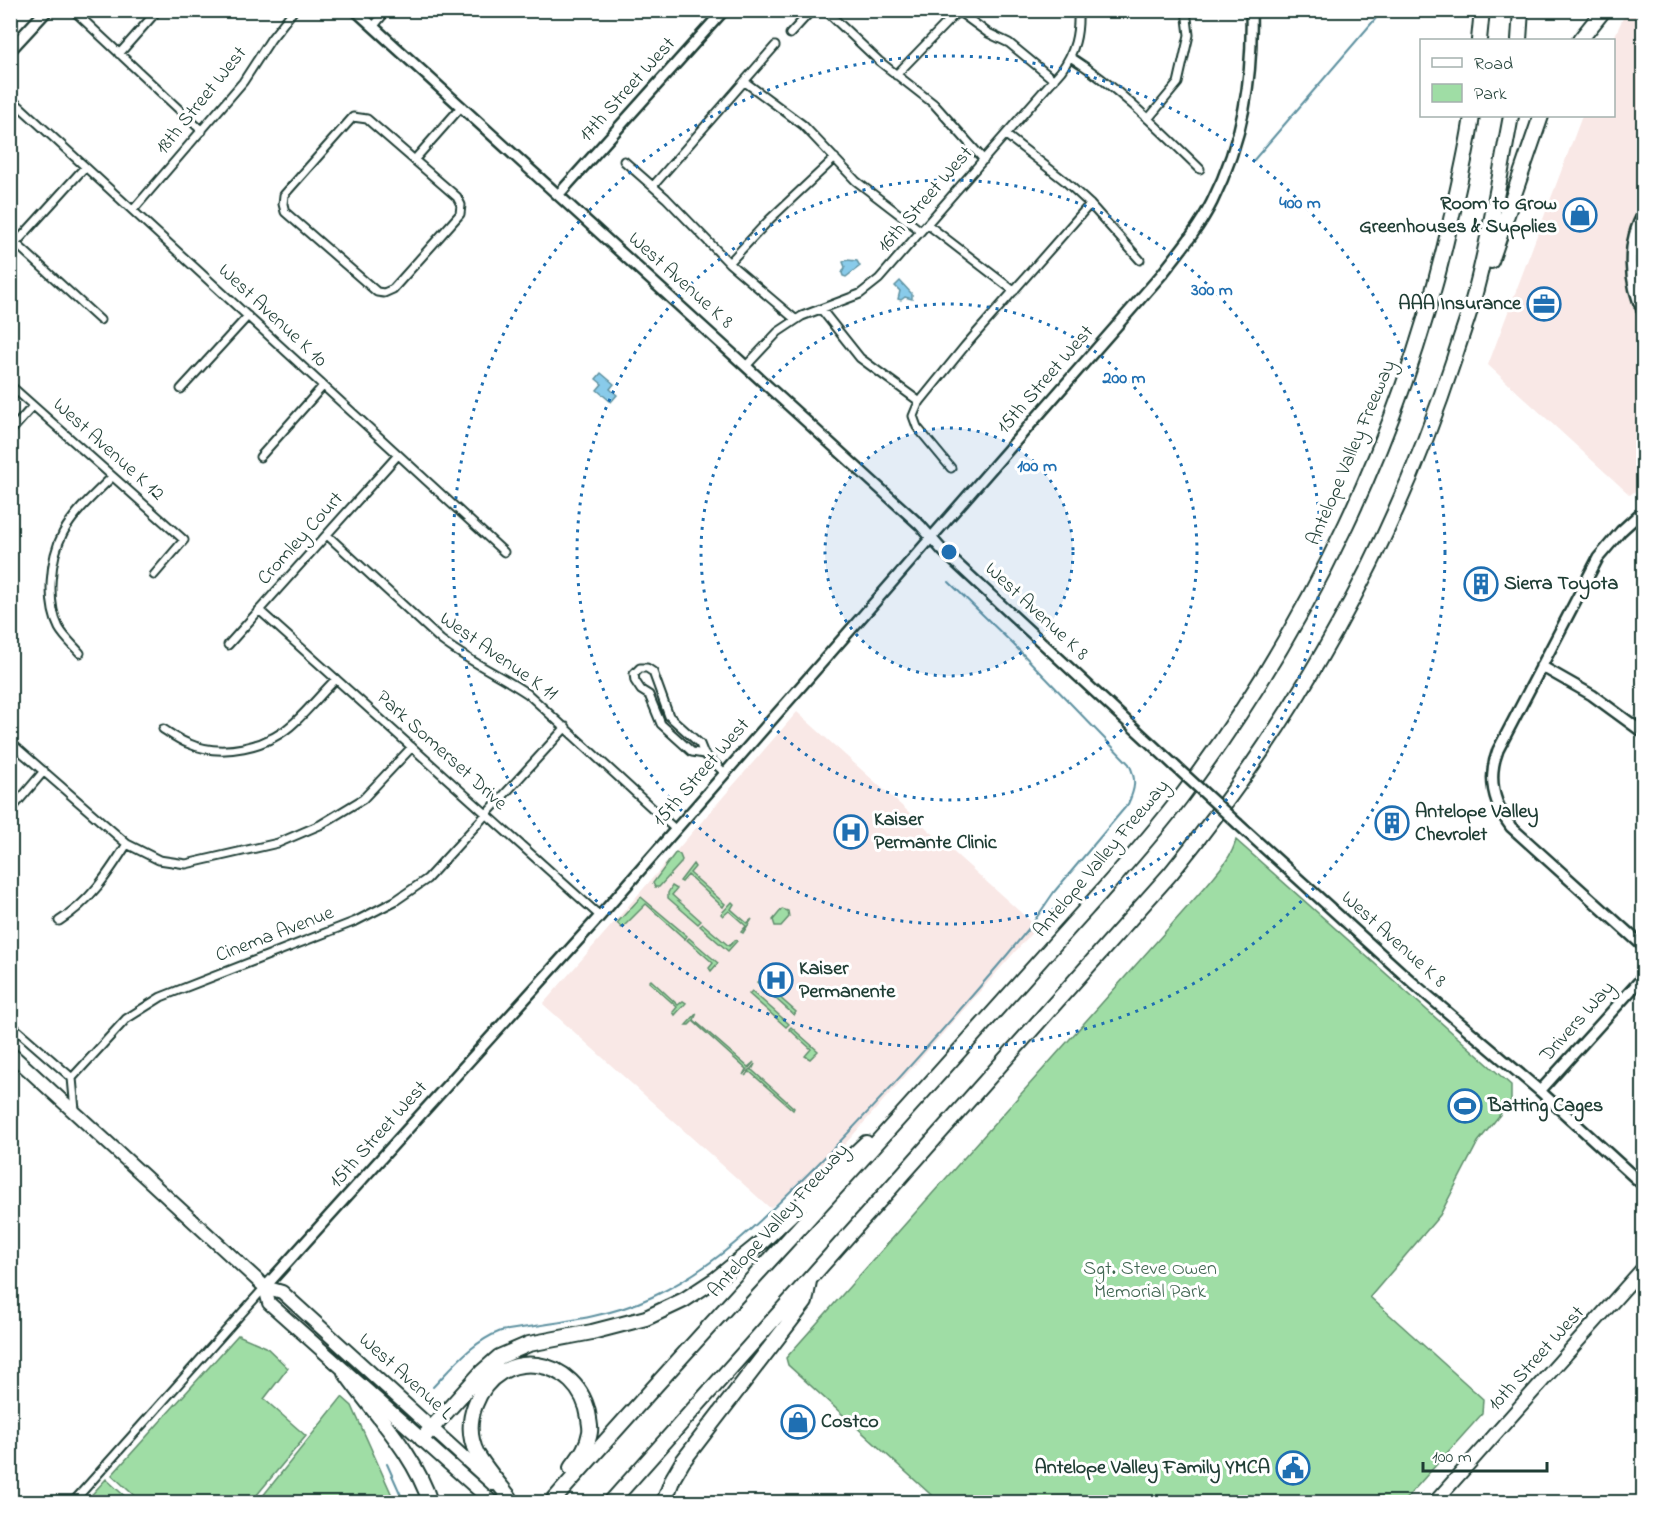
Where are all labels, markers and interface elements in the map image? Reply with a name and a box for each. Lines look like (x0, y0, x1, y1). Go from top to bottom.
street label: 17th Street West (573, 31, 683, 149)
legend (1420, 39, 1615, 117)
street label: 18th Street West (149, 40, 255, 161)
text: Road (1474, 52, 1513, 78)
text: Park (1474, 82, 1507, 108)
street label: 16th Street West (871, 140, 981, 260)
place label: Room to Grow Greenhouses & Supplies (1359, 190, 1557, 242)
text: 400 m (1279, 191, 1321, 217)
shop icon: Room to Grow Greenhouses & Supplies (1562, 197, 1598, 233)
street label: West Avenue K 8 (621, 226, 739, 336)
street label: West Avenue K 10 (211, 257, 334, 375)
text: 300 m (1190, 278, 1233, 304)
office icon: AAA Insurance (1526, 286, 1562, 322)
place label: AAA Insurance (1398, 290, 1522, 319)
street label: 15th Street West (991, 319, 1102, 441)
street label: Antelope Valley Freeway (1300, 356, 1404, 550)
text: 200 m (1102, 366, 1146, 392)
street label: West Avenue K 12 (45, 392, 171, 508)
text: 100 m (1017, 454, 1057, 480)
street label: Cromley Court (251, 486, 351, 592)
centre of rings (939, 542, 959, 562)
street label: West Avenue K 8 (977, 556, 1095, 668)
building icon: Sierra Toyota (1463, 566, 1499, 602)
place label: Sierra Toyota (1504, 570, 1618, 600)
street label: West Avenue K 11 (433, 605, 563, 709)
street label: Park Somerset Drive (369, 684, 513, 818)
street label: 15th Street West (647, 712, 758, 834)
street label: Antelope Valley Freeway (1027, 773, 1177, 945)
place label: Antelope Valley Chevrolet (1415, 798, 1538, 850)
building icon: Antelope Valley Chevrolet (1374, 805, 1410, 841)
place label: Kaiser Permante Clinic (874, 806, 998, 858)
hospital icon: Kaiser Permante Clinic (833, 814, 869, 850)
street label: West Avenue K 8 (1334, 885, 1452, 995)
street label: Cinema Avenue (212, 899, 338, 971)
place label: Kaiser Permanente (799, 955, 896, 1007)
hospital icon: Kaiser Permanente (758, 962, 794, 998)
street label: Drivers Way (1533, 975, 1622, 1070)
street label: 15th Street West (323, 1075, 435, 1195)
sports icon: Batting Cages (1447, 1088, 1483, 1124)
place label: Batting Cages (1487, 1092, 1603, 1122)
street label: Antelope Valley Freeway (702, 1137, 856, 1305)
park label: Sgt. Steve Owen Memorial Park (1083, 1255, 1217, 1307)
street label: 10th Street West (1482, 1300, 1592, 1418)
street label: West Avenue L (351, 1327, 459, 1428)
shop icon: Costco (780, 1404, 816, 1440)
place label: Costco (821, 1408, 879, 1437)
scale bar (1423, 1435, 1548, 1473)
text: 100 m (1432, 1445, 1472, 1471)
public building icon: Antelope Valley Family YMCA (1275, 1450, 1311, 1486)
place label: Antelope Valley Family YMCA (1035, 1454, 1270, 1484)

